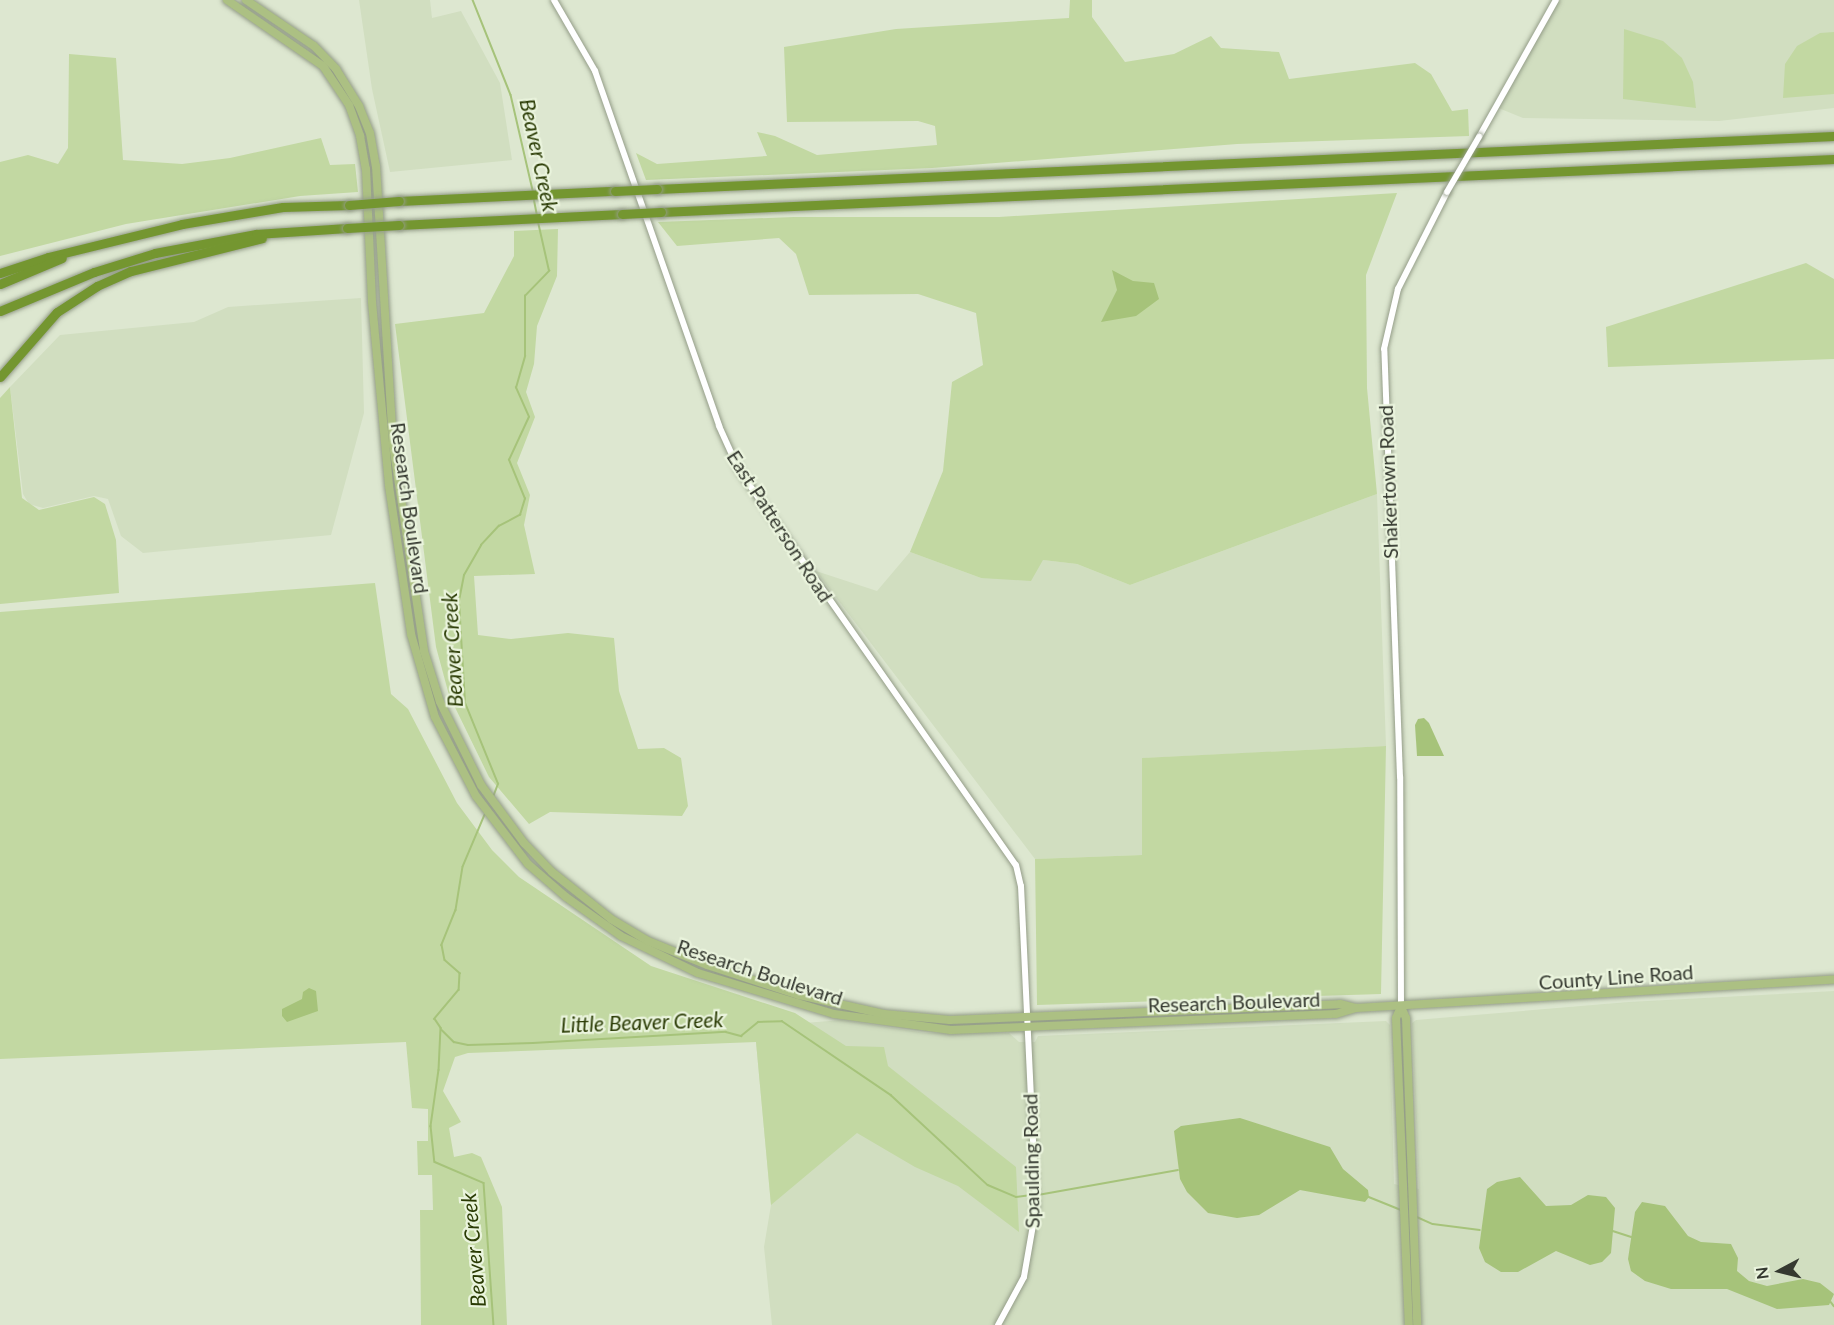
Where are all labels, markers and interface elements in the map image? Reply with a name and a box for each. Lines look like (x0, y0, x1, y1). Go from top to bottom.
water label: Beaver Creek (515, 96, 563, 214)
street label: Shakertown Road (1373, 405, 1403, 559)
street label: Research Boulevard (386, 421, 434, 595)
street label: East Patterson Road (722, 446, 838, 606)
water label: Beaver Creek (436, 592, 468, 708)
street label: Research Boulevard (674, 934, 846, 1010)
street label: County Line Road (1538, 960, 1694, 994)
street label: Research Boulevard (1147, 987, 1321, 1017)
water label: Little Beaver Creek (560, 1007, 724, 1037)
street label: Spaulding Road (1018, 1093, 1044, 1229)
water label: Beaver Creek (455, 1192, 491, 1308)
north arrow (1750, 1241, 1810, 1301)
text: N (1751, 1266, 1772, 1281)

